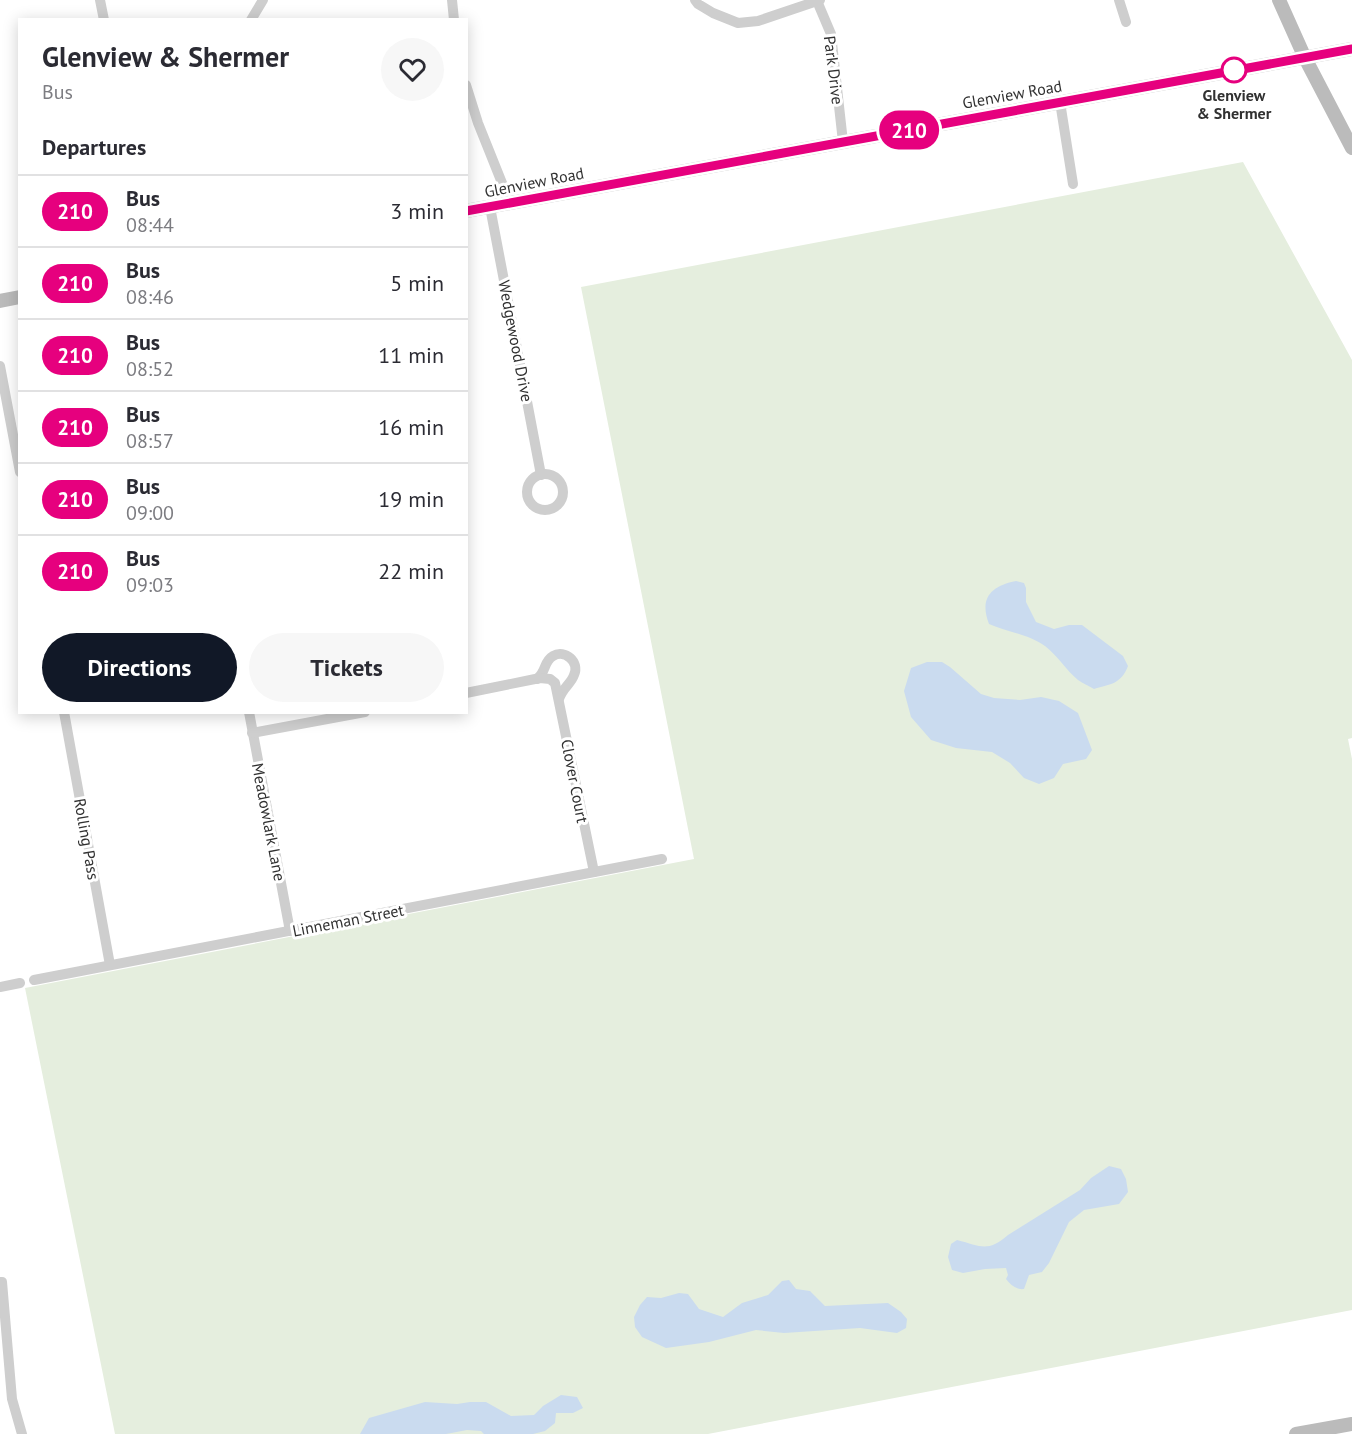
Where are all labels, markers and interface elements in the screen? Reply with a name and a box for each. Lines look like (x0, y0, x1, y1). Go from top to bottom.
street label: Park Drive (820, 34, 848, 106)
text: Glenview & Shermer (42, 38, 289, 75)
button: heart (381, 38, 444, 101)
marker: Glenview & Shermer (1221, 57, 1247, 83)
street label: Glenview Road (961, 75, 1063, 113)
text: Bus (42, 79, 73, 105)
place label: Glenview & Shermer (1197, 85, 1272, 123)
line badge: 210 (874, 110, 944, 150)
text: 210 (891, 117, 927, 144)
text: Departures (42, 133, 146, 161)
street label: Glenview Road (483, 163, 585, 201)
text: Bus (126, 184, 160, 212)
text: 3 min (390, 197, 444, 225)
text: 210 (57, 198, 93, 225)
text: 08:44 (126, 212, 174, 238)
text: Bus (126, 256, 160, 284)
text: 5 min (390, 269, 444, 297)
text: 210 (57, 270, 93, 297)
street label: Wedgewood Drive (494, 279, 538, 403)
text: 08:46 (126, 284, 174, 310)
text: Bus (126, 328, 160, 356)
text: 11 min (378, 341, 444, 369)
text: 210 (57, 342, 93, 369)
text: 08:52 (126, 356, 174, 382)
text: Bus (126, 400, 160, 428)
text: 16 min (378, 413, 444, 441)
text: 210 (57, 414, 93, 441)
text: 08:57 (126, 428, 174, 454)
text: Bus (126, 472, 160, 500)
text: 19 min (378, 485, 444, 513)
text: 210 (57, 486, 93, 513)
text: 09:00 (126, 500, 174, 526)
text: Bus (126, 544, 160, 572)
text: 22 min (378, 557, 444, 585)
text: 210 (57, 558, 93, 585)
text: 09:03 (126, 572, 174, 598)
button: Directions (42, 633, 237, 702)
button: Tickets (249, 633, 444, 702)
street label: Clover Court (557, 738, 593, 825)
street label: Meadowlark Lane (248, 761, 290, 883)
street label: Rolling Pass (70, 797, 104, 882)
street label: Linneman Street (291, 899, 406, 941)

